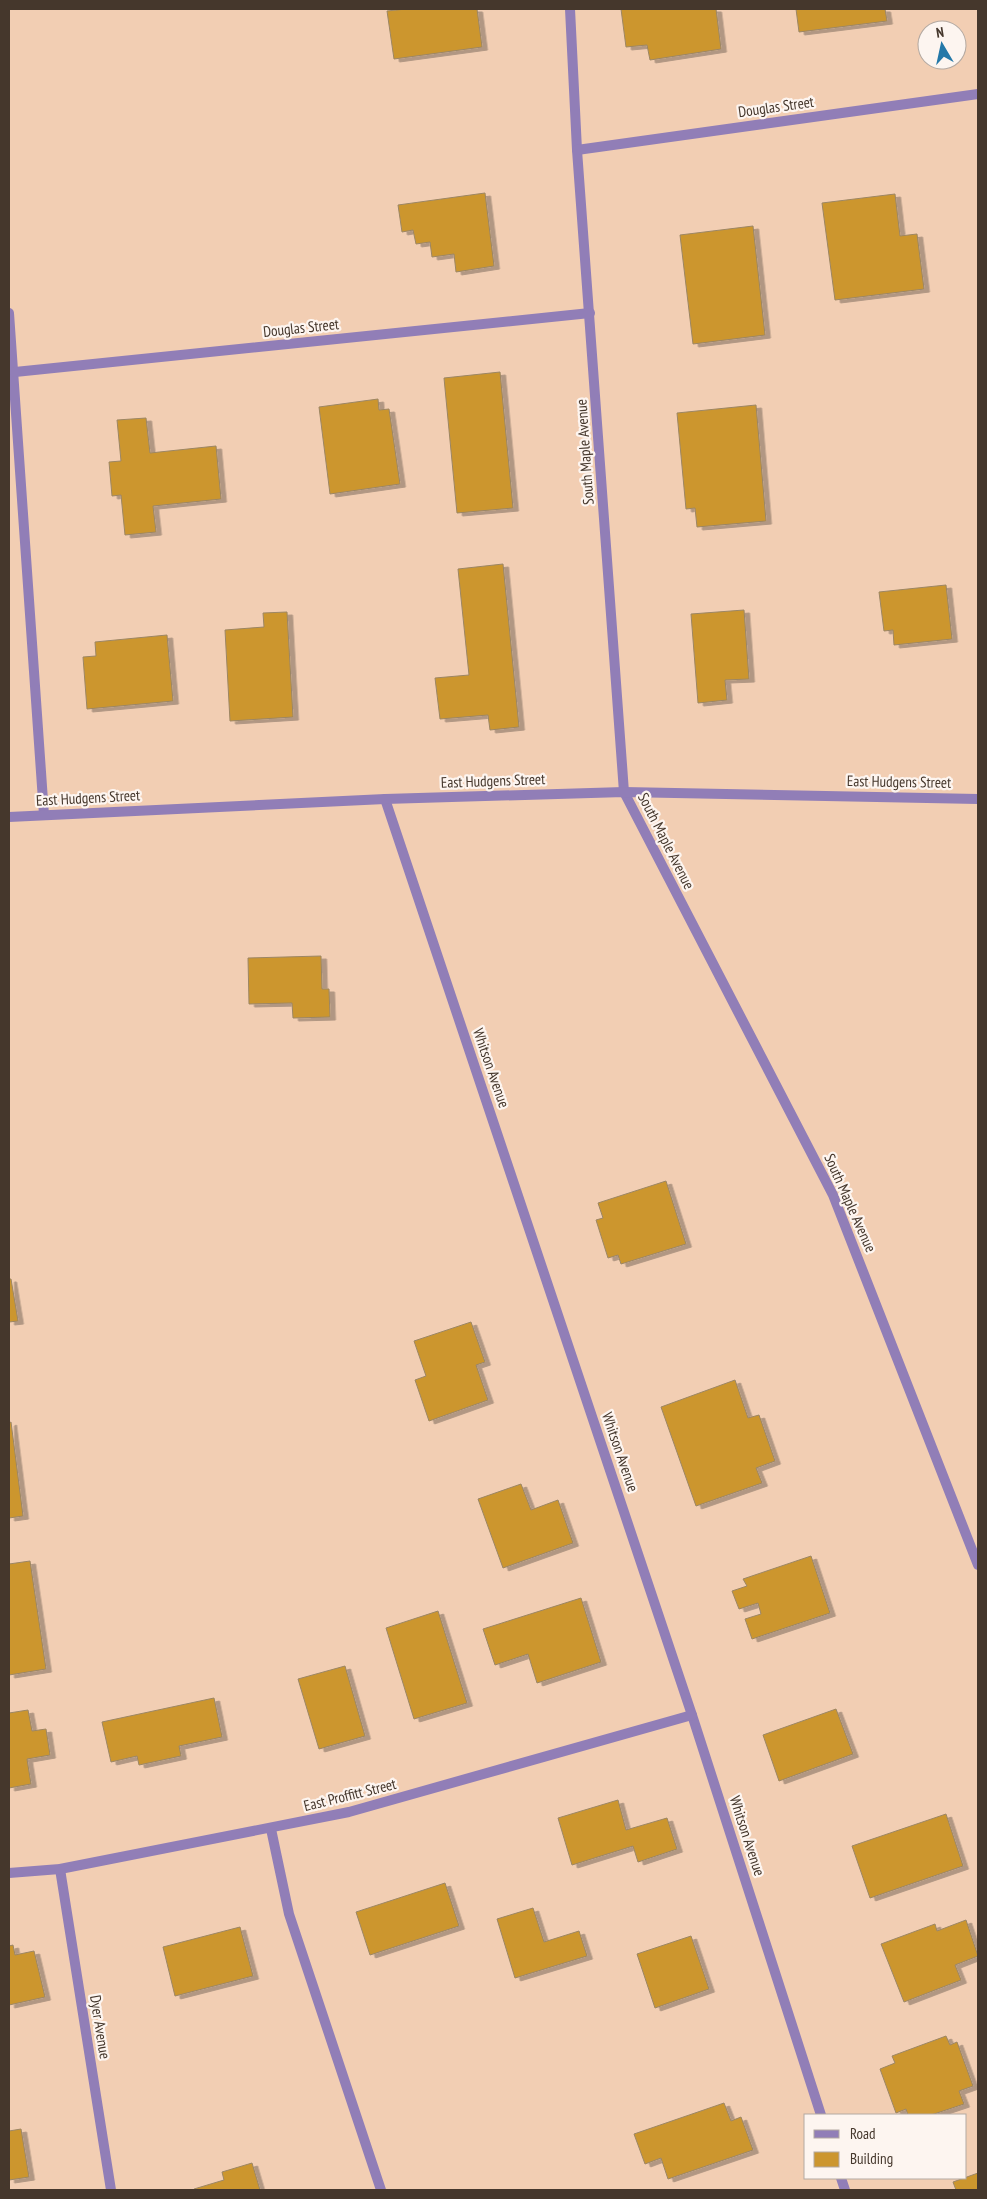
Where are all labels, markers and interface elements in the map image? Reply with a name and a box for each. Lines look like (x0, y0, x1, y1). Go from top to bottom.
north arrow (917, 20, 967, 70)
text: N (935, 23, 945, 42)
street label: Douglas Street (737, 92, 815, 121)
street label: Douglas Street (262, 314, 340, 341)
street label: South Maple Avenue (571, 399, 598, 505)
street label: East Hudgens Street (440, 769, 545, 792)
street label: East Hudgens Street (847, 771, 951, 792)
street label: East Hudgens Street (35, 785, 141, 810)
street label: South Maple Avenue (634, 789, 699, 892)
street label: Whitson Avenue (469, 1026, 514, 1110)
street label: South Maple Avenue (820, 1151, 881, 1255)
street label: Whitson Avenue (598, 1410, 643, 1494)
street label: East Proffitt Street (302, 1774, 398, 1815)
street label: Whitson Avenue (726, 1793, 769, 1878)
street label: Dyer Avenue (86, 1994, 115, 2060)
legend (804, 2114, 967, 2179)
text: Road (850, 2124, 876, 2143)
text: Building (850, 2149, 893, 2168)

